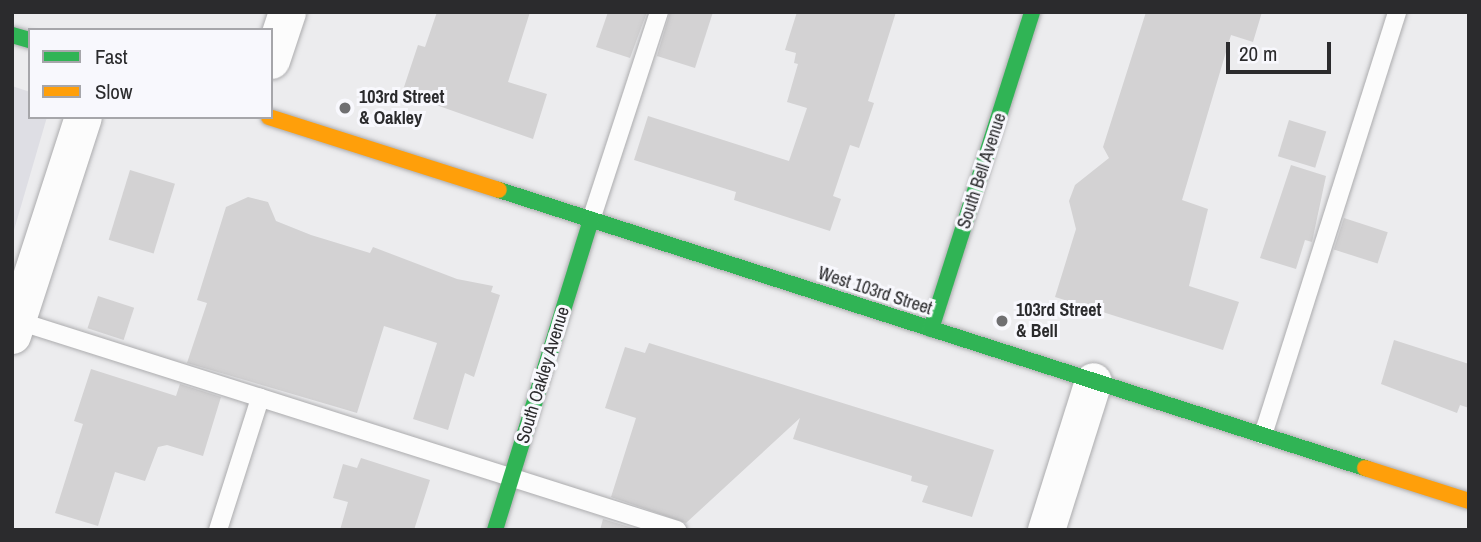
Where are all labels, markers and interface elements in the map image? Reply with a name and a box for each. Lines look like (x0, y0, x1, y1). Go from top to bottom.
legend (28, 28, 273, 119)
scale bar (1229, 28, 1334, 72)
text: 20 m (1239, 39, 1277, 68)
text: Fast (95, 42, 128, 71)
text: Slow (95, 77, 132, 106)
place label: 103rd Street & Oakley (359, 87, 444, 130)
marker: 103rd Street & Oakley (337, 100, 353, 116)
street label: South Bell Avenue (953, 110, 1011, 232)
street label: West 103rd Street (815, 262, 935, 320)
place label: 103rd Street & Bell (1016, 300, 1101, 342)
street label: South Oakley Avenue (512, 304, 574, 446)
marker: 103rd Street & Bell (994, 313, 1010, 329)

